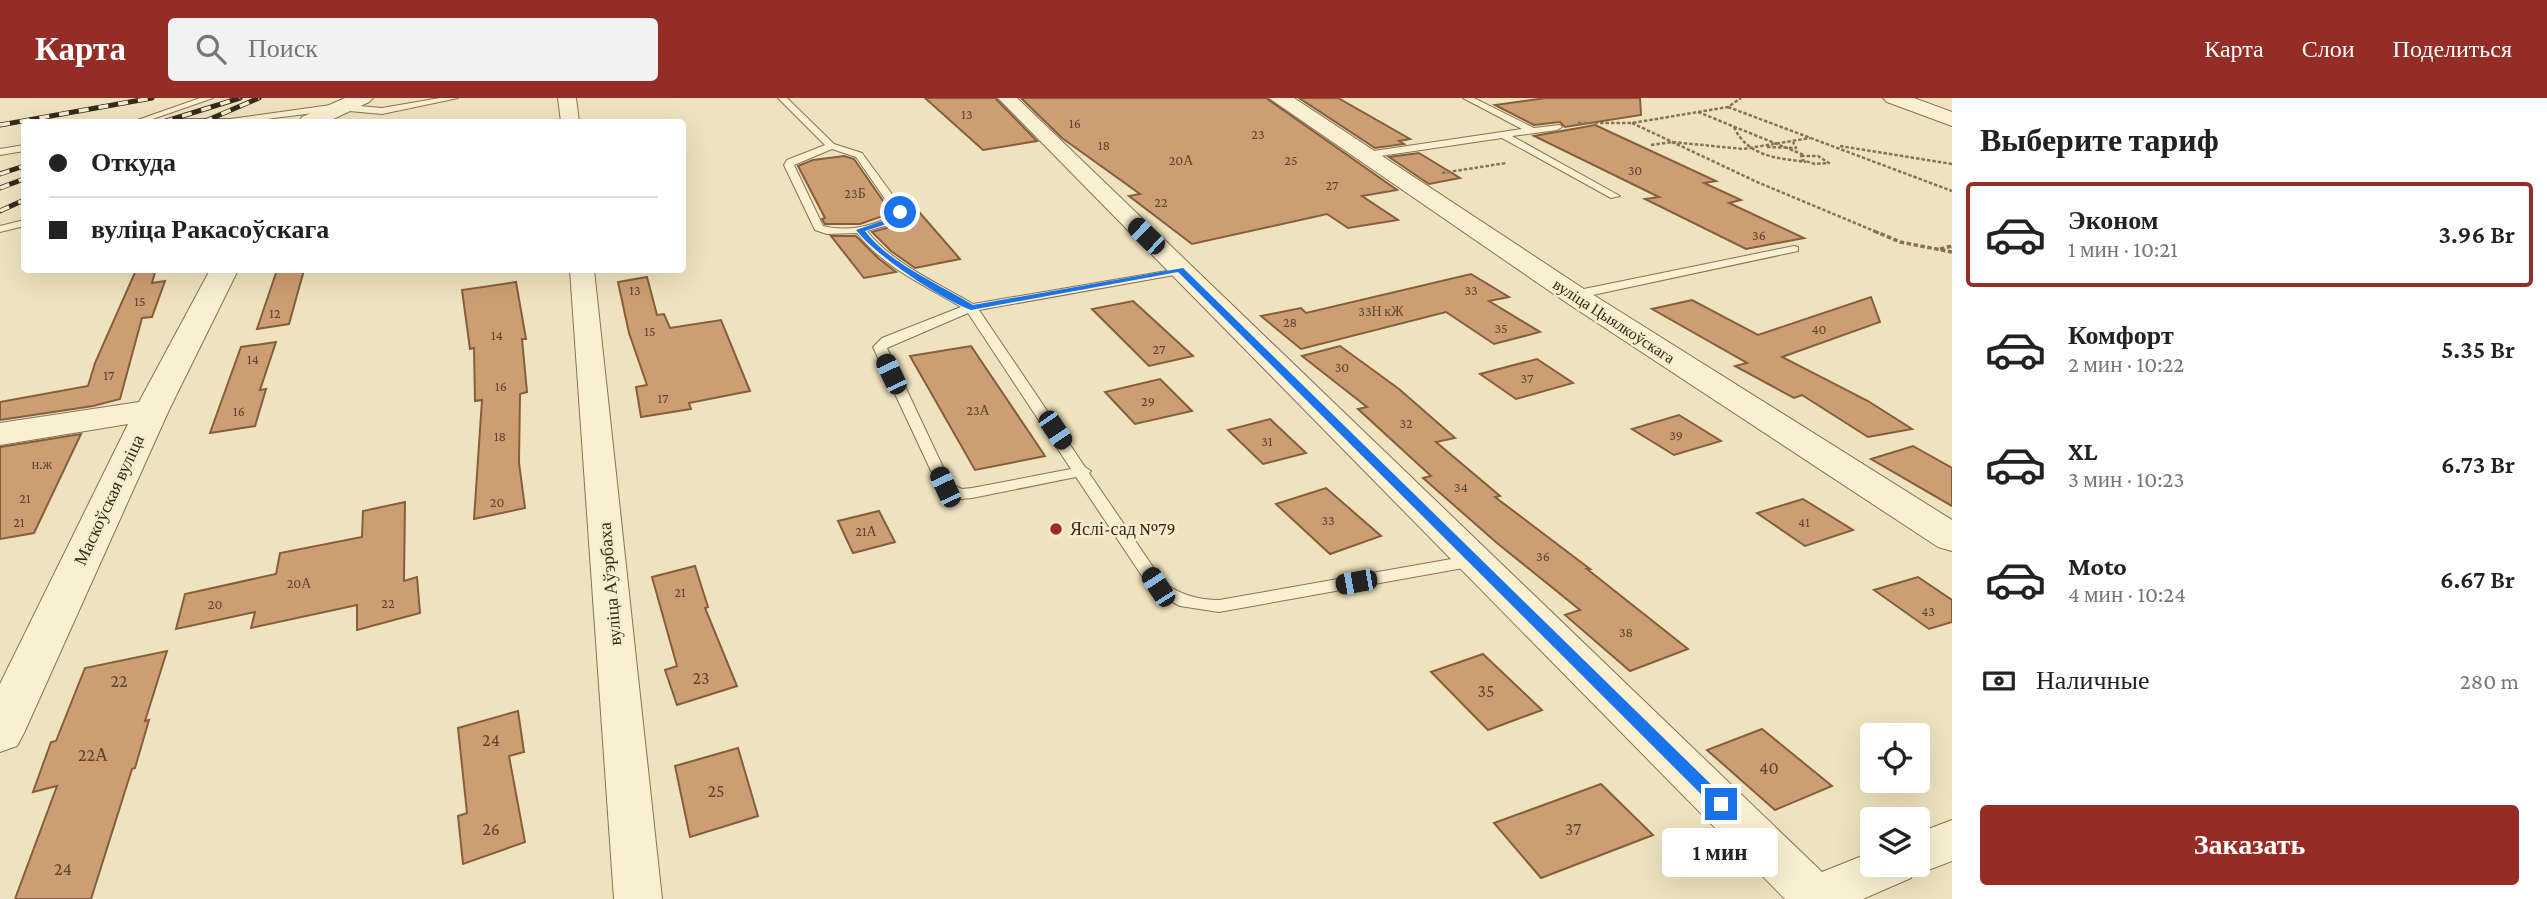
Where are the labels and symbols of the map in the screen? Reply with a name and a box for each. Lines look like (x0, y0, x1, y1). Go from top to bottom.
house number: 13 (961, 106, 973, 122)
house number: 16 (1069, 115, 1081, 131)
house number: 23 (1251, 126, 1265, 142)
house number: 18 (1098, 137, 1110, 153)
house number: 20А (1169, 152, 1194, 168)
house number: 25 (1284, 152, 1298, 168)
house number: 30 (1628, 162, 1642, 178)
house number: 27 (1326, 177, 1339, 193)
house number: 23Б (844, 185, 866, 201)
house number: 22 (1154, 194, 1168, 210)
route start (884, 196, 916, 228)
car (1124, 214, 1169, 258)
house number: 36 (1752, 227, 1766, 243)
street label: вуліца Цыялкоўскага (1550, 275, 1678, 367)
house number: 13 (629, 282, 641, 298)
house number: 33 (1464, 282, 1478, 298)
house number: 15 (134, 293, 146, 309)
house number: 33Н кЖ (1358, 303, 1404, 319)
house number: 12 (269, 305, 281, 321)
house number: 28 (1283, 314, 1297, 330)
house number: 35 (1494, 320, 1508, 336)
house number: 40 (1811, 321, 1827, 337)
house number: 15 (644, 323, 656, 339)
house number: 14 (491, 327, 503, 343)
house number: 27 (1153, 341, 1166, 357)
house number: 14 (247, 351, 259, 367)
car (873, 351, 910, 397)
house number: 30 (1335, 359, 1349, 375)
house number: 17 (103, 367, 115, 383)
house number: 37 (1521, 370, 1534, 386)
house number: 16 (495, 378, 507, 394)
house number: 17 (657, 390, 669, 406)
house number: 29 (1141, 393, 1155, 409)
house number: 23А (966, 402, 991, 418)
house number: 16 (233, 403, 245, 419)
car (1035, 407, 1076, 453)
house number: 32 (1399, 415, 1413, 431)
house number: 39 (1669, 427, 1683, 443)
house number: 18 (494, 428, 506, 444)
street label: Маскоўская вуліца (70, 432, 148, 568)
house number: 31 (1261, 433, 1273, 449)
house number: н.ж (32, 456, 53, 472)
car (927, 464, 964, 510)
house number: 34 (1454, 479, 1468, 495)
house number: 21 (19, 490, 31, 506)
house number: 20 (490, 494, 504, 510)
house number: 33 (1321, 512, 1335, 528)
house number: 21 (13, 514, 25, 530)
house number: 41 (1798, 514, 1810, 530)
place label: Яслі-сад №79 (1070, 519, 1176, 539)
marker: Яслі-сад №79 (1048, 521, 1064, 537)
street label: вуліца Аўэрбаха (595, 522, 625, 646)
house number: 21А (855, 523, 878, 539)
house number: 36 (1536, 548, 1550, 564)
car (1138, 564, 1179, 610)
car (1334, 568, 1379, 596)
house number: 20А (287, 575, 312, 591)
house number: 21 (674, 584, 686, 600)
house number: 22 (381, 595, 395, 611)
house number: 20 (208, 596, 222, 612)
house number: 43 (1921, 603, 1935, 619)
house number: 38 (1619, 624, 1633, 640)
house number: 23 (692, 668, 710, 688)
house number: 22 (110, 671, 128, 691)
house number: 35 (1477, 681, 1495, 701)
house number: 24 (482, 730, 500, 750)
house number: 22А (78, 745, 108, 765)
house number: 40 (1759, 758, 1779, 778)
house number: 25 (707, 781, 725, 801)
route end (1705, 788, 1737, 820)
house number: 26 (482, 819, 500, 839)
house number: 37 (1565, 819, 1581, 839)
callout: 1 мин (1663, 828, 1779, 878)
house number: 24 (54, 859, 72, 879)

